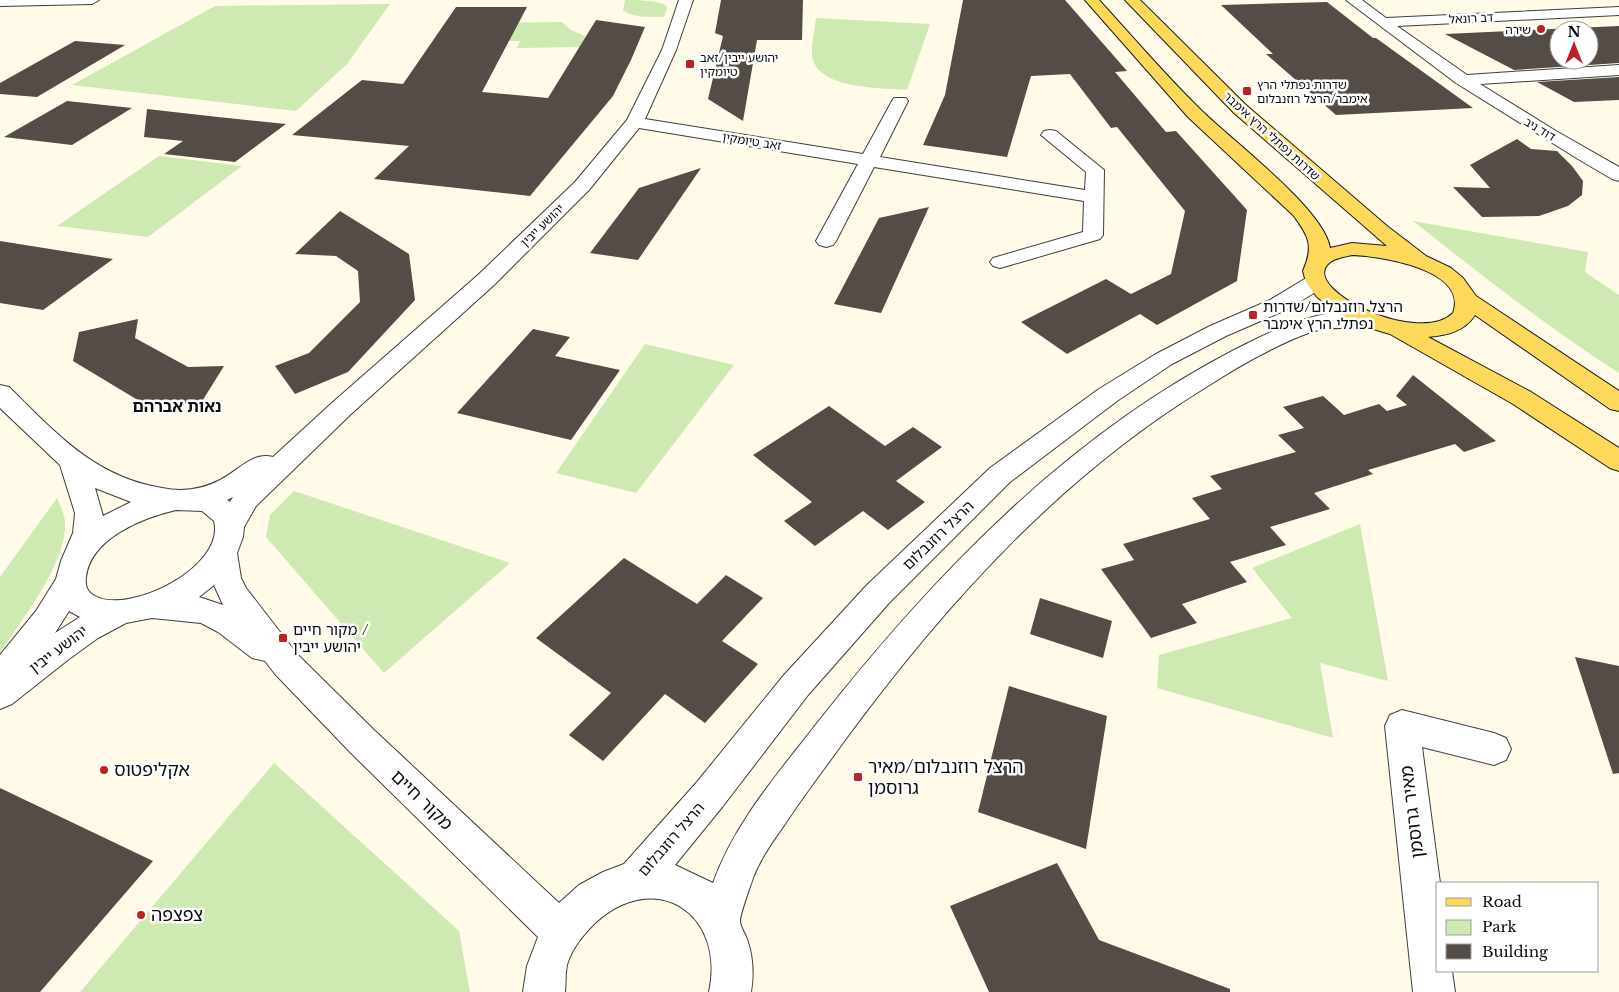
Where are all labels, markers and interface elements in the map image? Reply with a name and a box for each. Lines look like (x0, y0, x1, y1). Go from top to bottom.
street label: דב רונאל (1448, 9, 1494, 27)
north arrow (1549, 20, 1599, 70)
place label: שירה (1505, 22, 1531, 37)
marker: שירה (1535, 23, 1547, 35)
text: N (1567, 23, 1581, 41)
place label: יהושע ייבין/זאב טיומקין (700, 50, 778, 79)
marker: יהושע ייבין/זאב טיומקין (684, 58, 696, 70)
place label: שדרות נפתלי הרץ אימבר/הרצל רוזנבלום (1257, 77, 1368, 106)
marker: שדרות נפתלי הרץ אימבר/הרצל רוזנבלום (1241, 85, 1253, 97)
street label: שדרות נפתלי הרץ אימבר (1221, 89, 1323, 183)
street label: דוד ניב (1522, 114, 1559, 144)
street label: זאב טיומקין (721, 129, 783, 153)
street label: יהושע ייבין (517, 201, 567, 249)
place label: הרצל רוזנבלום/שדרות נפתלי הרץ אימבר (1263, 297, 1403, 333)
marker: הרצל רוזנבלום/שדרות נפתלי הרץ אימבר (1247, 309, 1259, 321)
district label: נאות אברהם (132, 396, 222, 416)
street label: הרצל רוזנבלום (898, 496, 978, 574)
place label: מקור חיים / יהושע ייבין (293, 620, 369, 656)
street label: יהושע ייבין (25, 621, 91, 677)
marker: מקור חיים / יהושע ייבין (277, 632, 289, 644)
place label: הרצל רוזנבלום/מאיר גרוסמן (868, 756, 1024, 799)
place label: אקליפטוס (114, 759, 190, 781)
marker: אקליפטוס (98, 764, 110, 776)
street label: מאיר גרוסמן (1395, 764, 1429, 860)
street label: מקור חיים (387, 765, 458, 835)
marker: הרצל רוזנבלום/מאיר גרוסמן (852, 771, 864, 783)
street label: הרצל רוזנבלום (634, 798, 708, 880)
legend (1436, 882, 1599, 972)
text: Road (1482, 892, 1522, 911)
place label: צפצפה (151, 904, 203, 926)
marker: צפצפה (135, 909, 147, 921)
text: Park (1482, 917, 1518, 936)
text: Building (1482, 942, 1549, 961)

